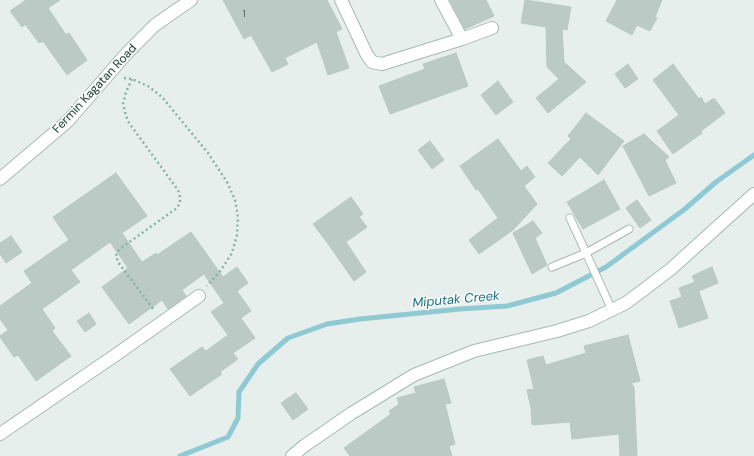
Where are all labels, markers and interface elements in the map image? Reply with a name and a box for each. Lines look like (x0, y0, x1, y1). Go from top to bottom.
house number: 1 (242, 8, 246, 20)
street label: Fermin Kagatan Road (50, 41, 140, 137)
water label: Miputak Creek (412, 288, 500, 312)

